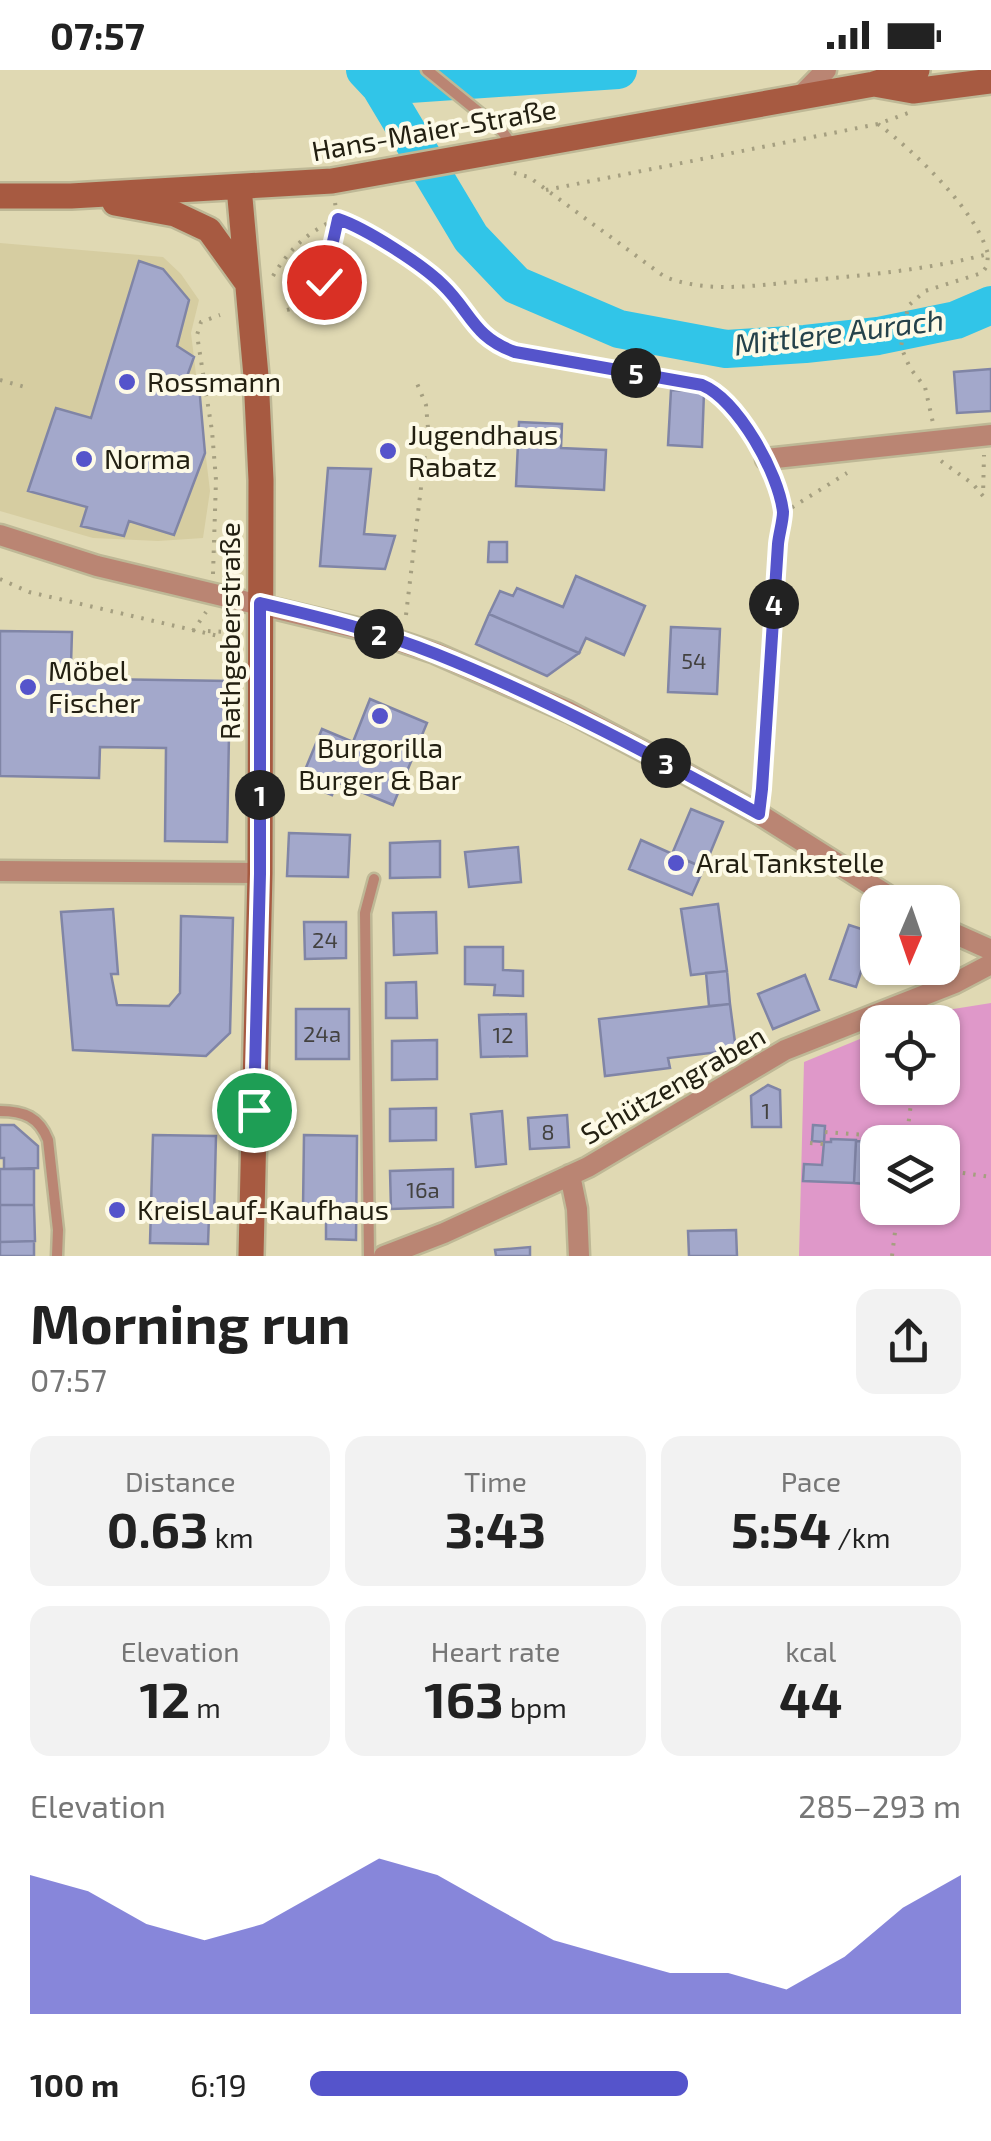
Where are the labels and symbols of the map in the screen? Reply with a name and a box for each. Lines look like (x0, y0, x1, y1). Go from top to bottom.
street label: Hans-Maier-Straße (309, 91, 559, 167)
pin (282, 240, 367, 325)
water label: Mittlere Aurach (732, 300, 946, 362)
pin: 5 (611, 348, 661, 398)
place label: Rossmann (147, 364, 281, 398)
marker: Rossmann (116, 371, 138, 393)
place label: Jugendhaus Rabatz (408, 417, 558, 483)
marker: Jugendhaus Rabatz (377, 440, 399, 462)
place label: Norma (104, 441, 191, 475)
marker: Norma (73, 448, 95, 470)
street label: Rathgeberstraße (212, 522, 246, 740)
pin: 4 (749, 579, 799, 629)
pin: 2 (354, 609, 404, 659)
house number: 54 (681, 647, 707, 673)
place label: Möbel Fischer (48, 653, 140, 719)
marker: Möbel Fischer (17, 676, 39, 698)
marker: Burgorilla Burger & Bar (369, 705, 391, 727)
place label: Burgorilla Burger & Bar (298, 730, 462, 796)
pin: 3 (641, 738, 691, 788)
pin: 1 (235, 770, 285, 820)
place label: Aral Tankstelle (696, 845, 884, 879)
marker: Aral Tankstelle (665, 852, 687, 874)
north arrow (860, 885, 960, 985)
house number: 24 (312, 926, 338, 952)
street label: Schützengraben (574, 1018, 771, 1151)
house number: 24a (303, 1020, 341, 1046)
house number: 12 (492, 1021, 514, 1047)
pin (212, 1068, 297, 1153)
house number: 1 (762, 1097, 770, 1123)
house number: 8 (541, 1118, 555, 1144)
house number: 16a (406, 1176, 440, 1202)
place label: KreisLauf-Kaufhaus (137, 1192, 389, 1226)
marker: KreisLauf-Kaufhaus (106, 1199, 128, 1221)

